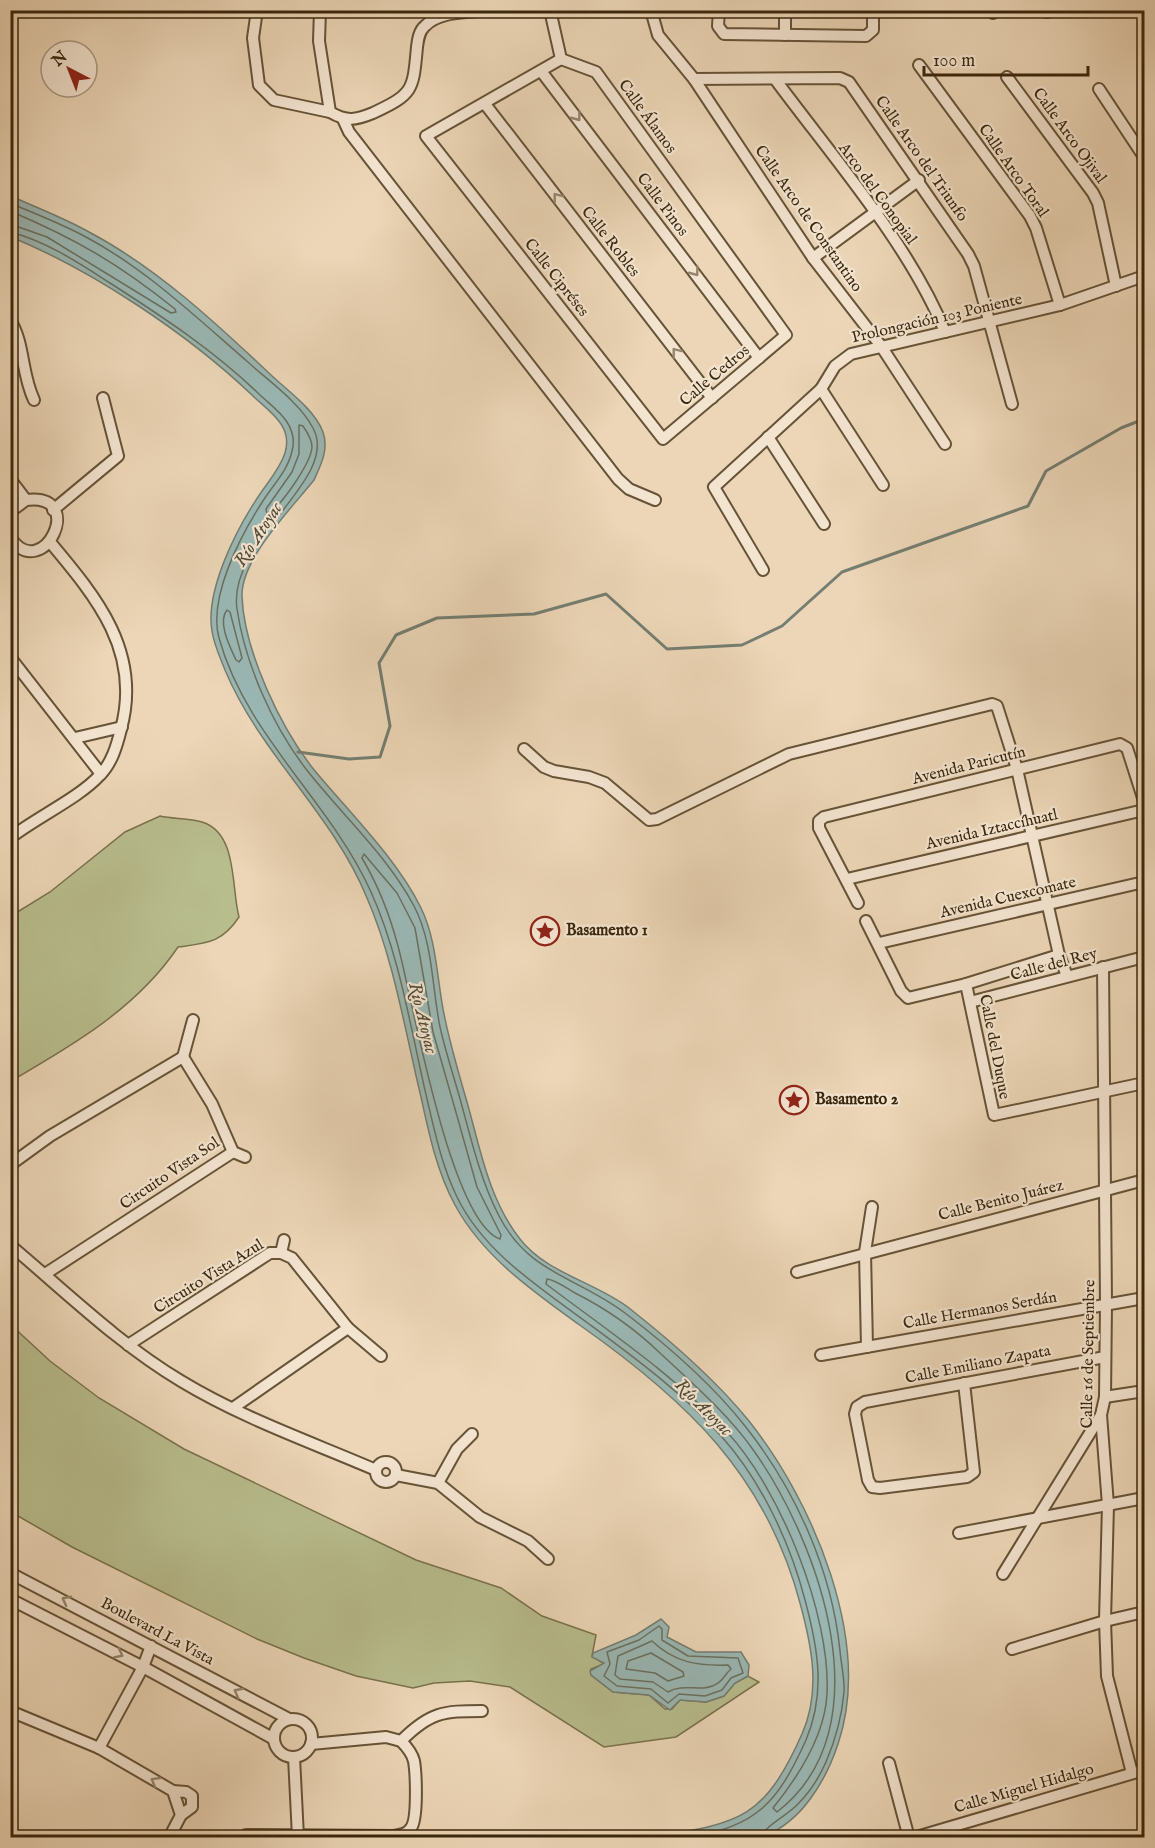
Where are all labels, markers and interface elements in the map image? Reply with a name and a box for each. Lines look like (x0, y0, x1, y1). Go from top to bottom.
north arrow (39, 39, 99, 99)
scale bar (924, 39, 1088, 77)
text: N (48, 47, 72, 72)
text: 100 m (933, 50, 975, 73)
street label: Calle Álamos (613, 75, 682, 158)
street label: Calle Arco Ojival (1028, 84, 1111, 188)
street label: Calle Arco del Triunfo (870, 92, 972, 226)
one-way arrow (569, 111, 580, 122)
street label: Calle Arco Toral (973, 120, 1053, 222)
street label: Arco del Conopial (833, 138, 921, 249)
street label: Calle Arco de Constantino (750, 142, 867, 297)
street label: Calle Pinos (632, 169, 693, 241)
one-way arrow (553, 193, 564, 204)
street label: Calle Robles (576, 203, 644, 282)
street label: Calle Cipréses (519, 235, 593, 321)
one-way arrow (687, 266, 698, 277)
street label: Prolongación 103 Poniente (850, 290, 1024, 348)
street label: Calle Cedros (676, 341, 754, 411)
one-way arrow (672, 347, 683, 358)
water label: Río Atoyac (230, 498, 289, 572)
street label: Avenida Paricutín (909, 742, 1028, 790)
street label: Avenida Iztaccíhuatl (923, 805, 1060, 855)
street label: Avenida Cuexcomate (937, 873, 1078, 924)
place icon: Basamento 1 (529, 915, 561, 947)
place label: Basamento 1 (566, 921, 648, 941)
street label: Calle del Rey (1008, 944, 1100, 986)
water label: Río Atoyac (402, 980, 442, 1056)
street label: Calle del Duque (974, 993, 1014, 1101)
place icon: Basamento 2 (778, 1084, 810, 1116)
place label: Basamento 2 (815, 1090, 899, 1110)
street label: Circuito Vista Sol (116, 1133, 224, 1215)
street label: Calle Benito Juárez (936, 1176, 1066, 1226)
street label: Circuito Vista Azul (150, 1235, 268, 1319)
street label: Calle 16 de Septiembre (1078, 1279, 1100, 1429)
street label: Calle Hermanos Serdán (902, 1288, 1059, 1334)
street label: Calle Emiliano Zapata (903, 1341, 1053, 1389)
water label: Río Atoyac (669, 1374, 737, 1442)
street label: Boulevard La Vista (97, 1594, 217, 1670)
one-way arrow (61, 1596, 72, 1607)
one-way arrow (112, 1647, 123, 1659)
one-way arrow (233, 1688, 244, 1699)
street label: Calle Miguel Hidalgo (952, 1759, 1097, 1819)
one-way arrow (151, 1777, 161, 1788)

